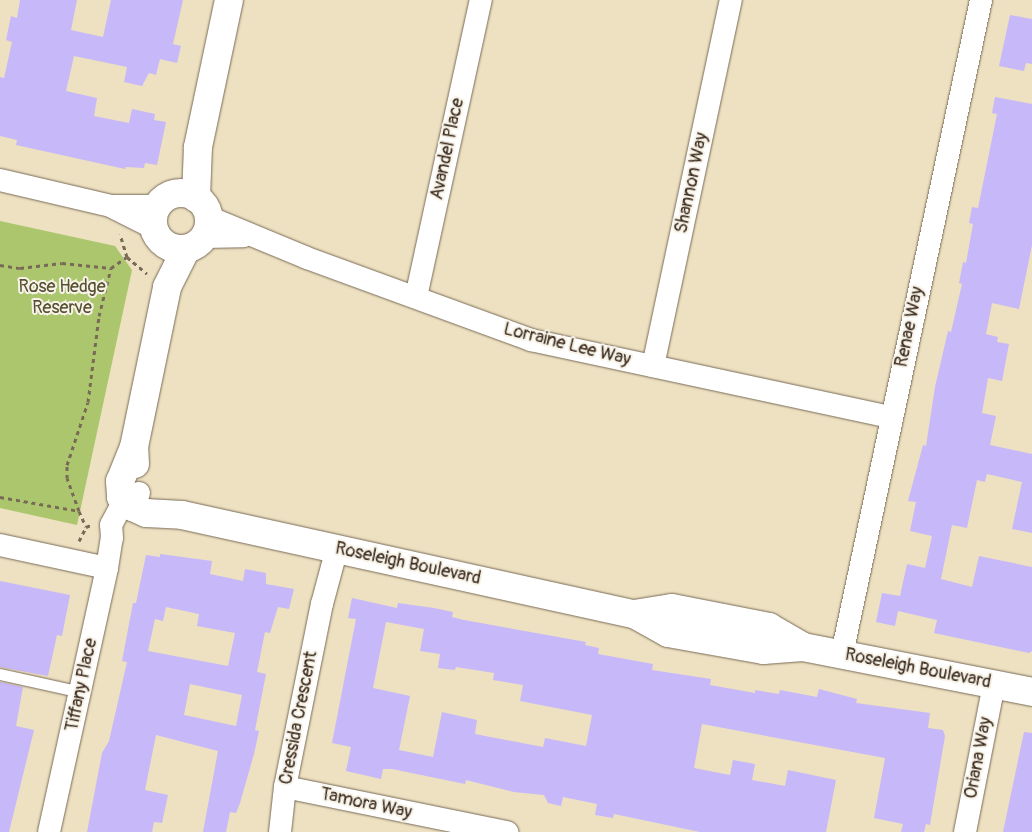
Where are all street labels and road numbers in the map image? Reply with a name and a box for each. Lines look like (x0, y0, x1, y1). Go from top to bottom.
street label: Avandel Place (427, 96, 469, 202)
street label: Shannon Way (671, 131, 713, 235)
street label: Renae Way (891, 285, 929, 369)
street label: Lorraine Lee Way (501, 319, 633, 371)
street label: Roseleigh Boulevard (333, 538, 483, 590)
street label: Tiffany Place (62, 636, 102, 734)
street label: Roseleigh Boulevard (843, 644, 993, 694)
street label: Cressida Crescent (275, 649, 323, 787)
street label: Oriana Way (961, 715, 997, 801)
street label: Tamora Way (318, 784, 414, 824)

